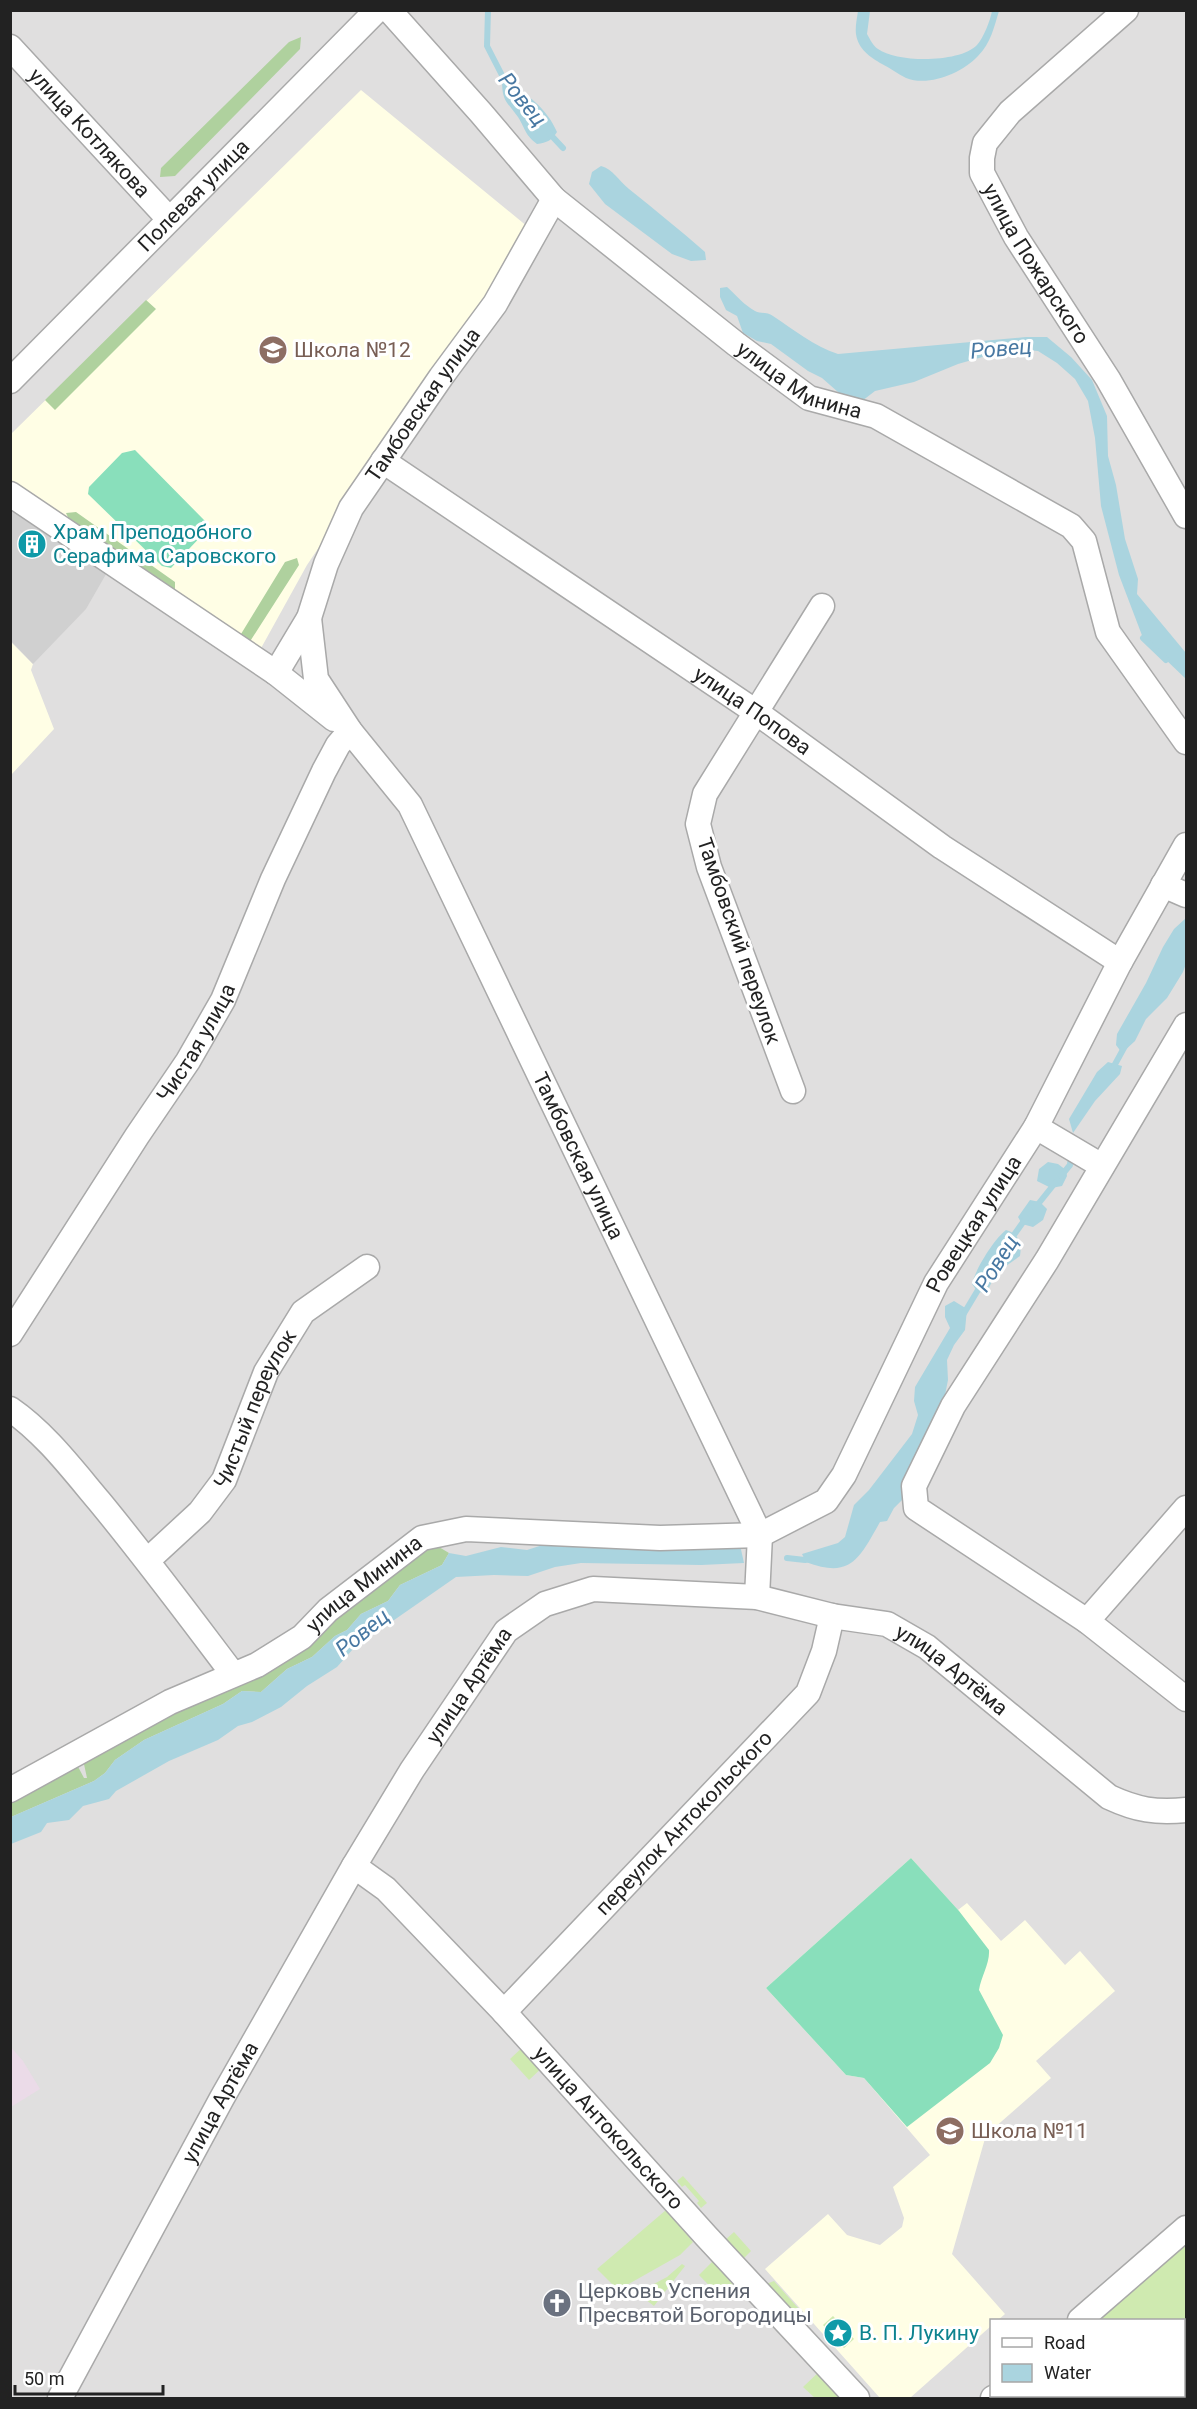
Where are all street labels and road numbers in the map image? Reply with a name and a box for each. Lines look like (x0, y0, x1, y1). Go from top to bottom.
street label: улица Котлякова (24, 63, 155, 203)
street label: Полевая улица (133, 134, 254, 256)
street label: улица Пожарского (978, 179, 1094, 348)
street label: Тамбовская улица (361, 323, 485, 486)
street label: улица Минина (732, 337, 864, 424)
street label: улица Попова (689, 662, 816, 760)
street label: Тамбовский переулок (692, 835, 786, 1048)
street label: Чистая улица (152, 980, 240, 1106)
street label: Тамбовская улица (528, 1069, 628, 1243)
street label: Ровецкая улица (922, 1151, 1028, 1299)
street label: Чистый переулок (209, 1325, 301, 1494)
street label: улица Минина (301, 1531, 427, 1637)
street label: улица Артёма (891, 1619, 1012, 1720)
street label: улица Артёма (421, 1623, 517, 1748)
street label: переулок Антокольского (591, 1726, 777, 1920)
street label: улица Артёма (177, 2038, 263, 2167)
street label: улица Антокольского (529, 2041, 688, 2215)

